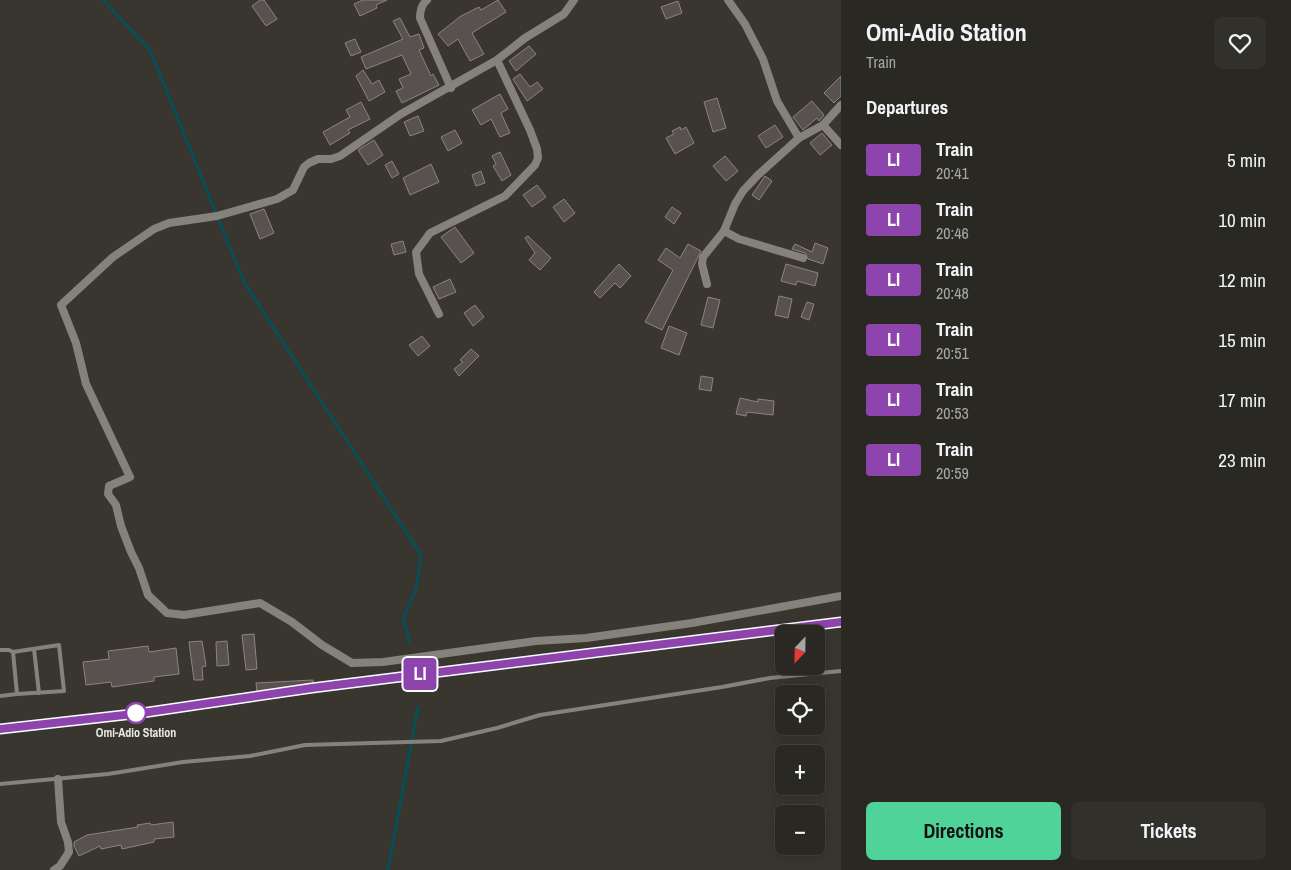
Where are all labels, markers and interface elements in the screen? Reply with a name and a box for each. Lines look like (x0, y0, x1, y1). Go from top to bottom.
text: Omi-Adio Station (866, 16, 1027, 48)
button: heart (1214, 17, 1266, 69)
text: Train (866, 51, 896, 73)
text: Departures (866, 94, 948, 120)
text: Train (936, 136, 973, 162)
text: LI (887, 147, 900, 172)
text: 5 min (1227, 147, 1266, 173)
text: 20:41 (936, 162, 969, 184)
text: Train (936, 196, 973, 222)
text: LI (887, 207, 900, 232)
text: 10 min (1218, 207, 1266, 233)
text: 20:46 (936, 222, 969, 244)
text: Train (936, 256, 973, 282)
text: LI (887, 267, 900, 292)
text: 12 min (1218, 267, 1266, 293)
text: 20:48 (936, 282, 969, 304)
text: Train (936, 316, 973, 342)
text: LI (887, 327, 900, 352)
text: 15 min (1218, 327, 1266, 353)
text: 20:51 (936, 342, 969, 364)
text: Train (936, 376, 973, 402)
text: LI (887, 387, 900, 412)
text: 17 min (1218, 387, 1266, 413)
text: 20:53 (936, 402, 969, 424)
text: Train (936, 436, 973, 462)
text: LI (887, 447, 900, 472)
text: 23 min (1218, 447, 1266, 473)
text: 20:59 (936, 462, 969, 484)
north arrow (775, 625, 825, 675)
map controls (775, 625, 825, 855)
line badge: LI (398, 658, 442, 690)
text: LI (413, 661, 427, 686)
button: locate (775, 685, 825, 735)
marker: Omi-Adio Station (125, 702, 147, 724)
place label: Omi-Adio Station (96, 725, 176, 741)
button: + (775, 745, 825, 795)
button: Directions (866, 802, 1061, 860)
button: Tickets (1071, 802, 1266, 860)
button: − (775, 805, 825, 855)

